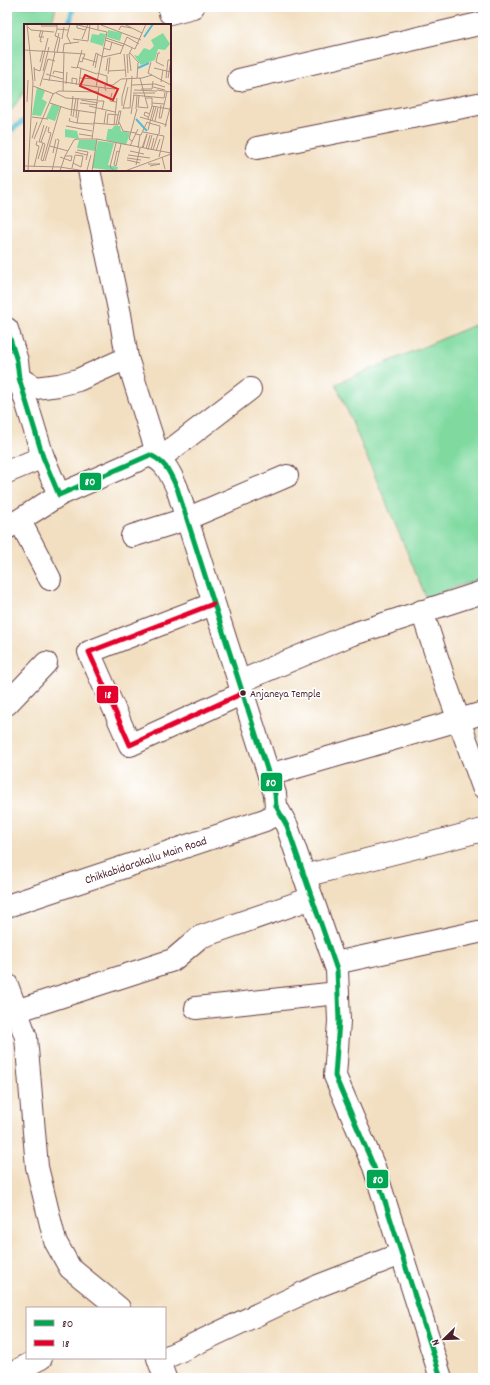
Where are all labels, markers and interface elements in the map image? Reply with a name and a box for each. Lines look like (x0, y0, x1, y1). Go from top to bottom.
inset map (24, 24, 171, 171)
line badge: 80 (79, 472, 102, 491)
text: 80 (85, 475, 95, 491)
line badge: 18 (96, 685, 119, 704)
place label: Anjaneya Temple (250, 687, 321, 703)
text: 18 (105, 688, 112, 704)
marker: Anjaneya Temple (238, 688, 248, 698)
line badge: 80 (260, 772, 283, 792)
text: 80 (266, 776, 276, 792)
street label: Chikkabidarakallu Main Road (83, 833, 209, 890)
line badge: 80 (366, 1169, 389, 1189)
text: 80 (373, 1173, 383, 1189)
legend (26, 1307, 166, 1359)
text: 80 (62, 1316, 73, 1333)
north arrow (424, 1319, 464, 1359)
text: 18 (62, 1336, 70, 1353)
text: N (428, 1336, 445, 1348)

